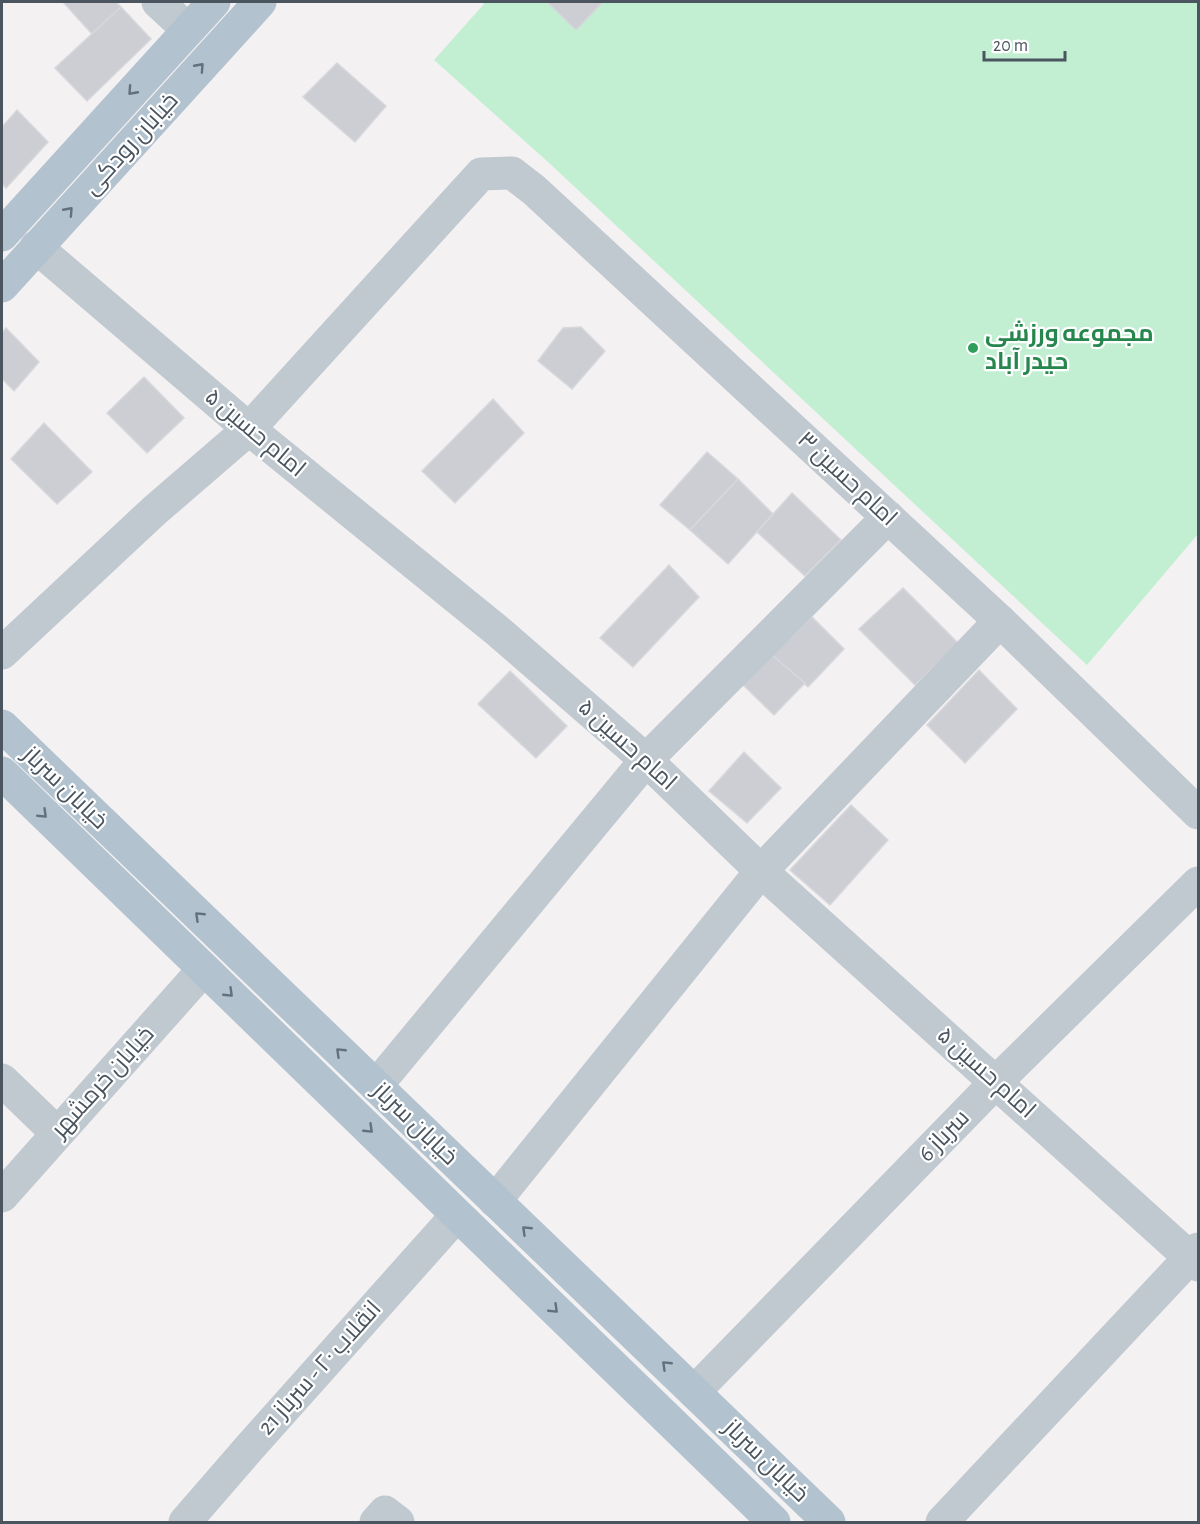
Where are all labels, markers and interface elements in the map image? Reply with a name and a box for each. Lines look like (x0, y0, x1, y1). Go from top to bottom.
scale bar (984, 24, 1065, 62)
text: 20 m (993, 37, 1028, 55)
one-way arrow (193, 63, 204, 74)
one-way arrow (128, 85, 139, 95)
street label: خیابان رودکی (79, 88, 184, 200)
one-way arrow (62, 208, 73, 218)
place label: مجموعه ورزشی حیدر آباد (985, 320, 1154, 375)
marker: مجموعه ورزشی حیدر آباد (966, 341, 980, 355)
street label: امام حسین ۵ (198, 384, 310, 484)
street label: امام حسین ۳ (791, 427, 901, 533)
street label: امام حسین ۵ (571, 695, 681, 797)
street label: خیابان سرباز (16, 741, 112, 835)
one-way arrow (36, 806, 47, 817)
one-way arrow (195, 913, 206, 924)
one-way arrow (221, 986, 232, 997)
street label: خیابان خرمشهر (45, 1021, 160, 1144)
street label: امام حسین ۵ (930, 1023, 1040, 1125)
one-way arrow (336, 1048, 347, 1059)
street label: خیابان سرباز (366, 1077, 462, 1171)
street label: سرباز 6 (914, 1105, 974, 1167)
one-way arrow (362, 1122, 372, 1133)
one-way arrow (522, 1227, 533, 1238)
street label: انقلاب ۲۰ - سرباز 21 (254, 1297, 386, 1439)
one-way arrow (547, 1302, 557, 1313)
one-way arrow (663, 1362, 674, 1373)
street label: خیابان سرباز (717, 1414, 813, 1508)

